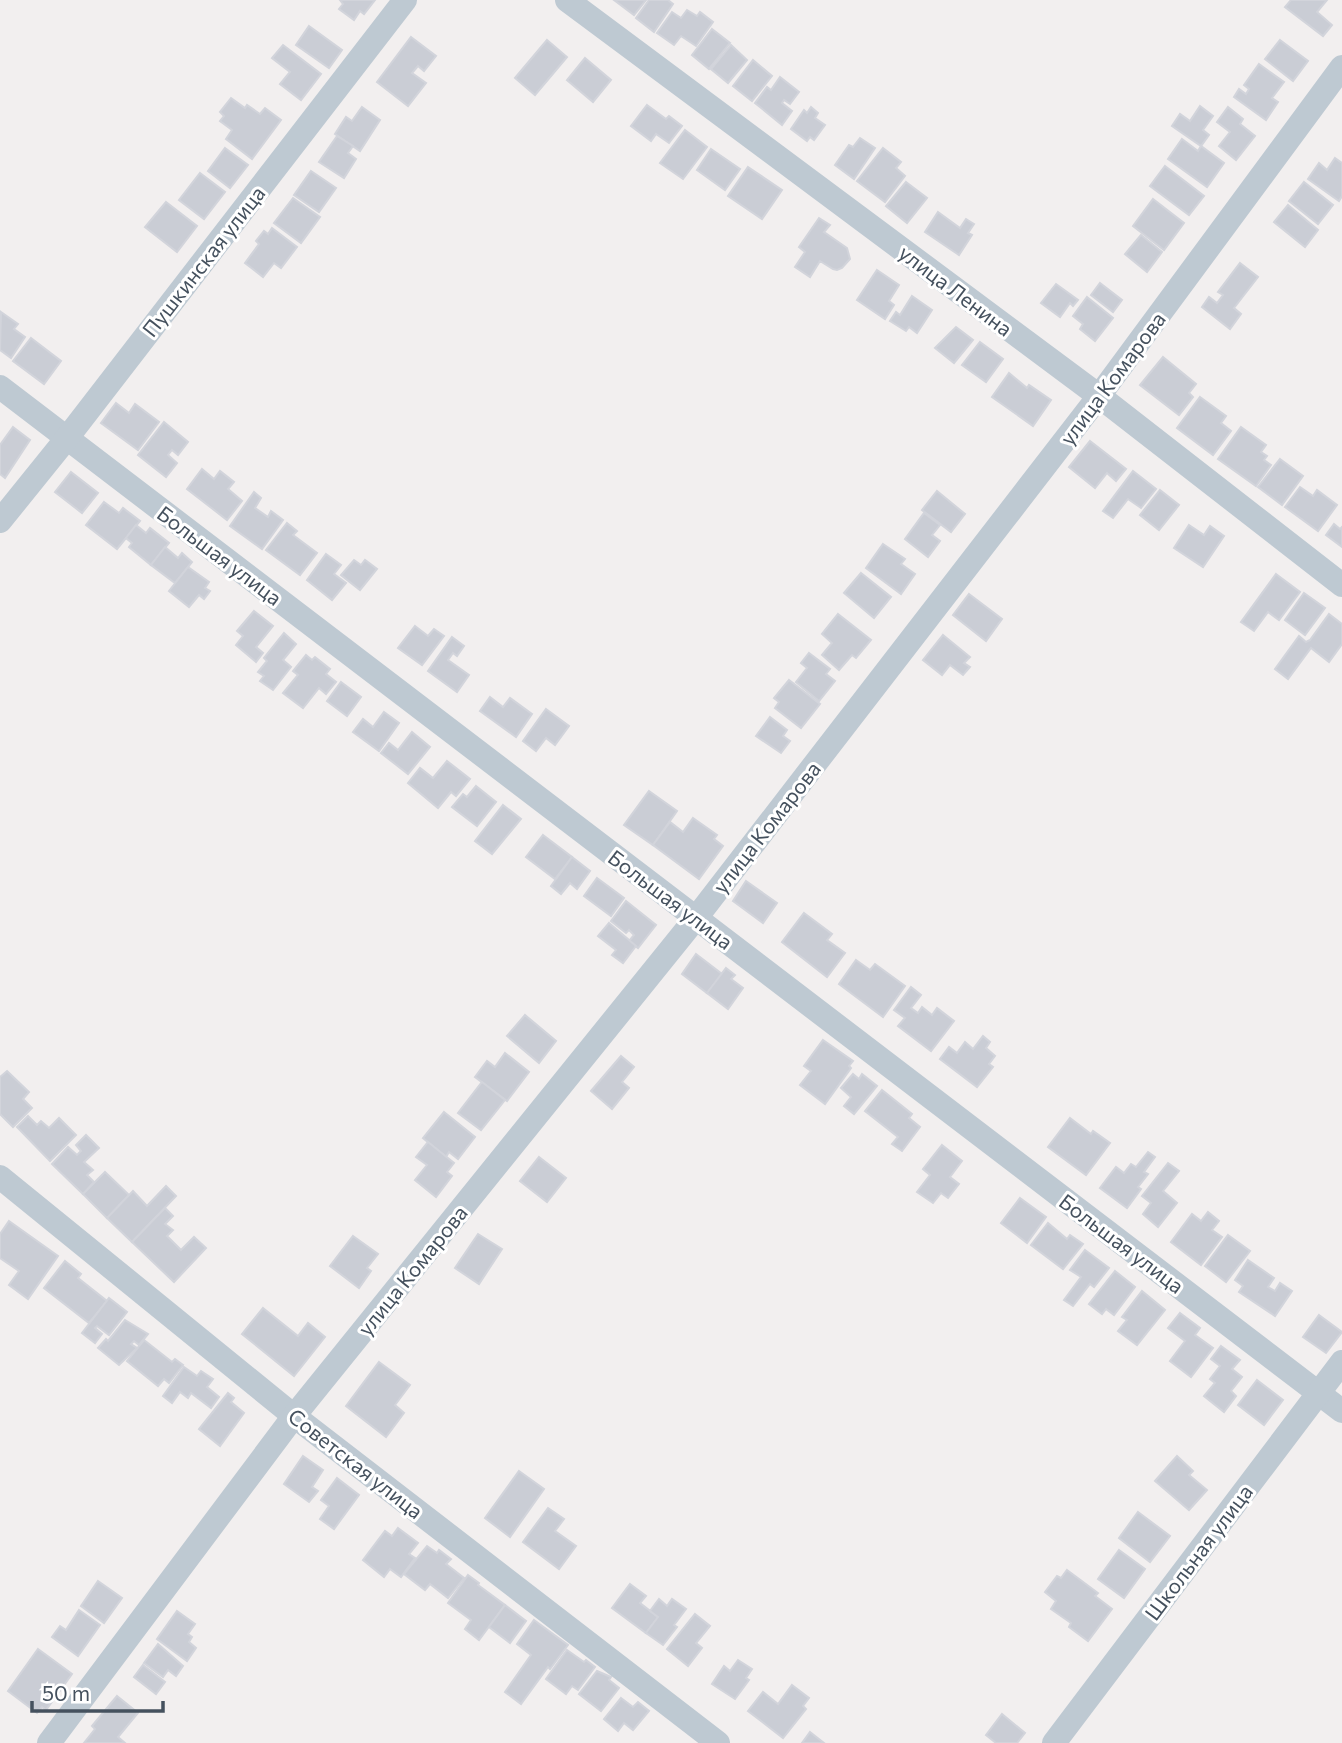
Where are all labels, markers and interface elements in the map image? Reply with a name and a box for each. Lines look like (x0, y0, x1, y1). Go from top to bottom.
street label: Пушкинская улица (136, 181, 270, 341)
street label: улица Ленина (894, 239, 1018, 341)
street label: улица Комарова (1054, 307, 1170, 449)
street label: Большая улица (153, 500, 287, 610)
street label: улица Комарова (707, 756, 825, 898)
street label: Большая улица (604, 844, 738, 954)
street label: Большая улица (1055, 1188, 1189, 1298)
street label: улица Комарова (352, 1200, 472, 1340)
street label: Советская улица (284, 1403, 428, 1523)
street label: Школьная улица (1139, 1479, 1257, 1625)
scale bar (32, 1670, 163, 1714)
text: 50 m (42, 1680, 90, 1705)

